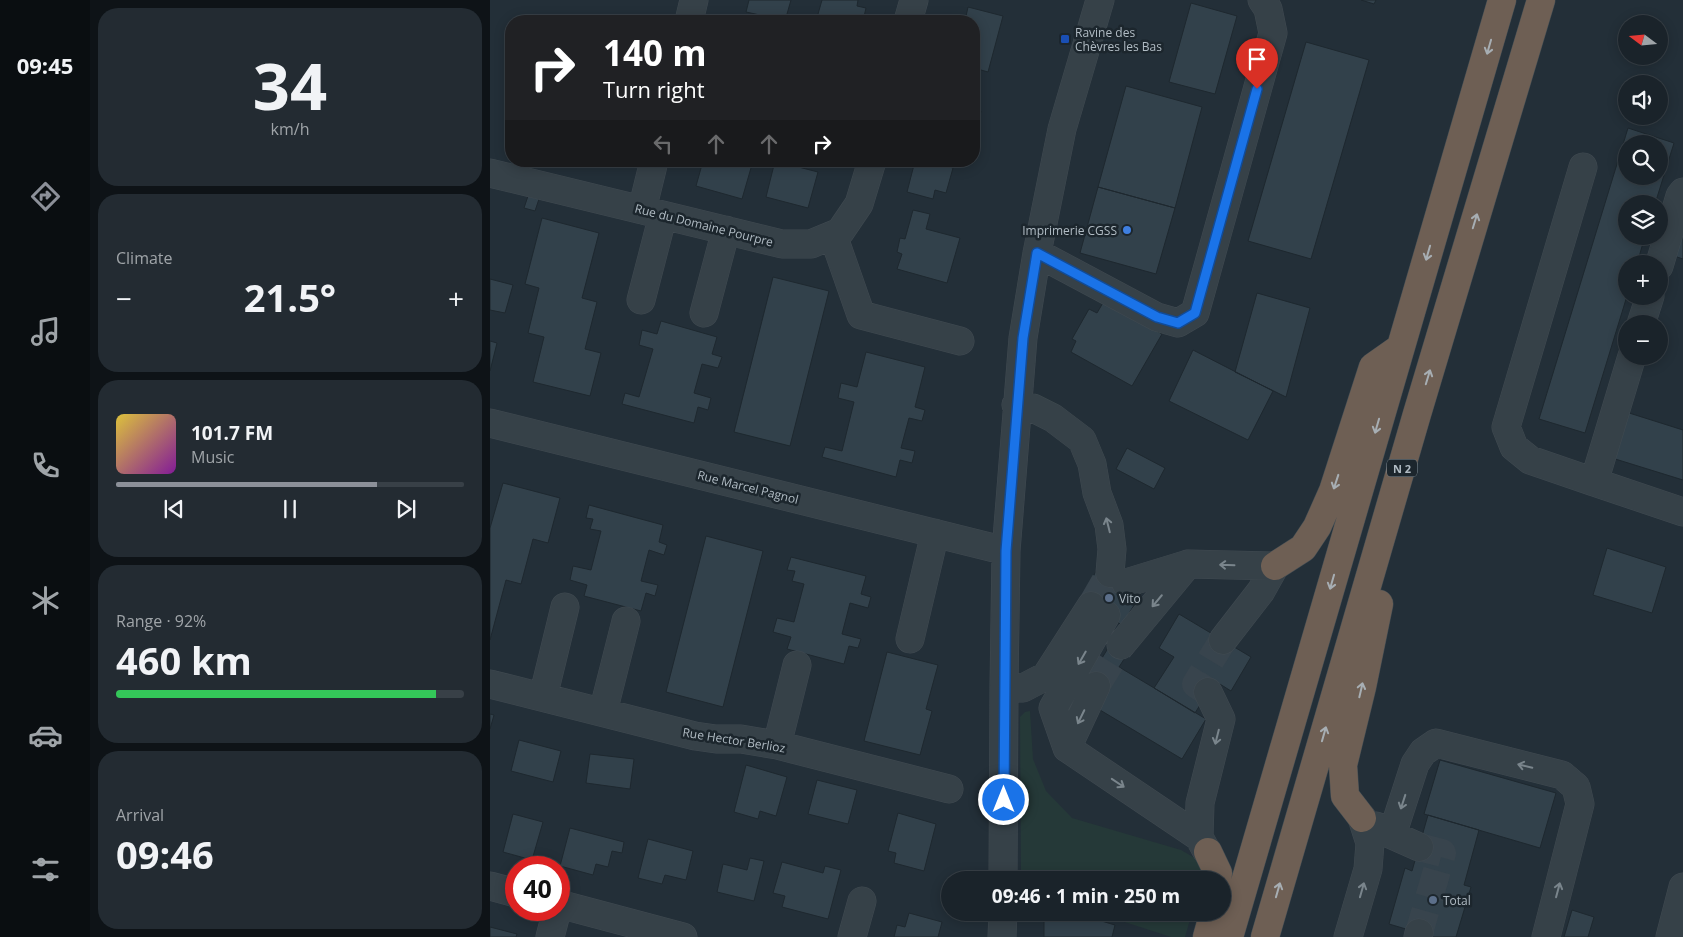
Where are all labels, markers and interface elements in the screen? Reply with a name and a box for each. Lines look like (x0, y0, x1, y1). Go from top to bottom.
north arrow (1618, 15, 1668, 65)
map controls (1618, 15, 1668, 365)
place label: Ravine des Chèvres les Bas (1075, 24, 1162, 55)
text: 140 m (603, 29, 707, 76)
marker: Ravine des Chèvres les Bas (1059, 33, 1071, 45)
icon: right (520, 35, 585, 100)
pin (1236, 38, 1278, 89)
one-way arrow (1483, 38, 1493, 54)
text: 34 (253, 41, 327, 129)
icon: arrive (1243, 45, 1271, 73)
text: 09:45 (17, 50, 73, 80)
text: Turn right (603, 74, 705, 104)
button: sound (1618, 75, 1668, 125)
text: km/h (271, 118, 309, 140)
icon: left (649, 130, 677, 158)
icon: ahead (702, 130, 730, 158)
icon: ahead (755, 130, 783, 158)
icon: right (808, 130, 836, 158)
button: search (1618, 135, 1668, 185)
icon: directions (28, 179, 63, 214)
button: layers (1618, 195, 1668, 245)
street label: Rue du Domaine Pourpre (633, 200, 775, 250)
one-way arrow (1470, 213, 1480, 229)
place label: Imprimerie CGSS (1022, 222, 1117, 239)
marker: Imprimerie CGSS (1121, 224, 1133, 236)
one-way arrow (1423, 245, 1432, 261)
text: Climate (116, 247, 173, 269)
button: + (1618, 255, 1668, 305)
text: 21.5° (244, 271, 336, 323)
text: − (116, 279, 132, 317)
text: + (448, 279, 464, 317)
icon: music (28, 314, 63, 349)
button: − (1618, 315, 1668, 365)
one-way arrow (1424, 369, 1434, 385)
one-way arrow (1372, 417, 1382, 433)
text: 101.7 FM (191, 420, 273, 446)
text: Music (191, 446, 235, 468)
icon: phone (28, 448, 63, 483)
road number: N 2 (1387, 459, 1417, 476)
street label: Rue Marcel Pagnol (696, 466, 800, 508)
one-way arrow (1330, 473, 1340, 489)
icon: previous (160, 495, 188, 523)
icon: pause (276, 495, 304, 523)
icon: next (392, 495, 420, 523)
one-way arrow (1103, 517, 1112, 533)
one-way arrow (1219, 560, 1235, 570)
one-way arrow (1327, 573, 1336, 589)
icon: climate (28, 583, 63, 618)
place label: Vito (1119, 590, 1141, 607)
marker: Vito (1103, 592, 1115, 604)
one-way arrow (1151, 595, 1163, 608)
text: Range · 92% (116, 610, 206, 632)
text: 460 km (116, 634, 252, 686)
one-way arrow (1076, 650, 1086, 664)
one-way arrow (1357, 682, 1366, 698)
one-way arrow (1076, 709, 1086, 724)
icon: car (28, 718, 63, 753)
street label: Rue Hector Berlioz (681, 723, 787, 757)
one-way arrow (1319, 727, 1329, 743)
one-way arrow (1212, 729, 1221, 745)
one-way arrow (1518, 761, 1534, 770)
position arrow (977, 773, 1029, 825)
one-way arrow (1111, 778, 1125, 788)
one-way arrow (1398, 794, 1407, 810)
text: Arrival (116, 804, 164, 826)
text: 09:46 (116, 828, 214, 880)
icon: filters (28, 852, 63, 887)
speed limit sign: 40 (505, 856, 570, 921)
one-way arrow (1554, 882, 1563, 898)
text: 09:46 · 1 min · 250 m (992, 883, 1180, 909)
one-way arrow (1274, 883, 1284, 899)
one-way arrow (1358, 883, 1367, 899)
place label: Total (1443, 892, 1471, 909)
marker: Total (1427, 894, 1439, 906)

